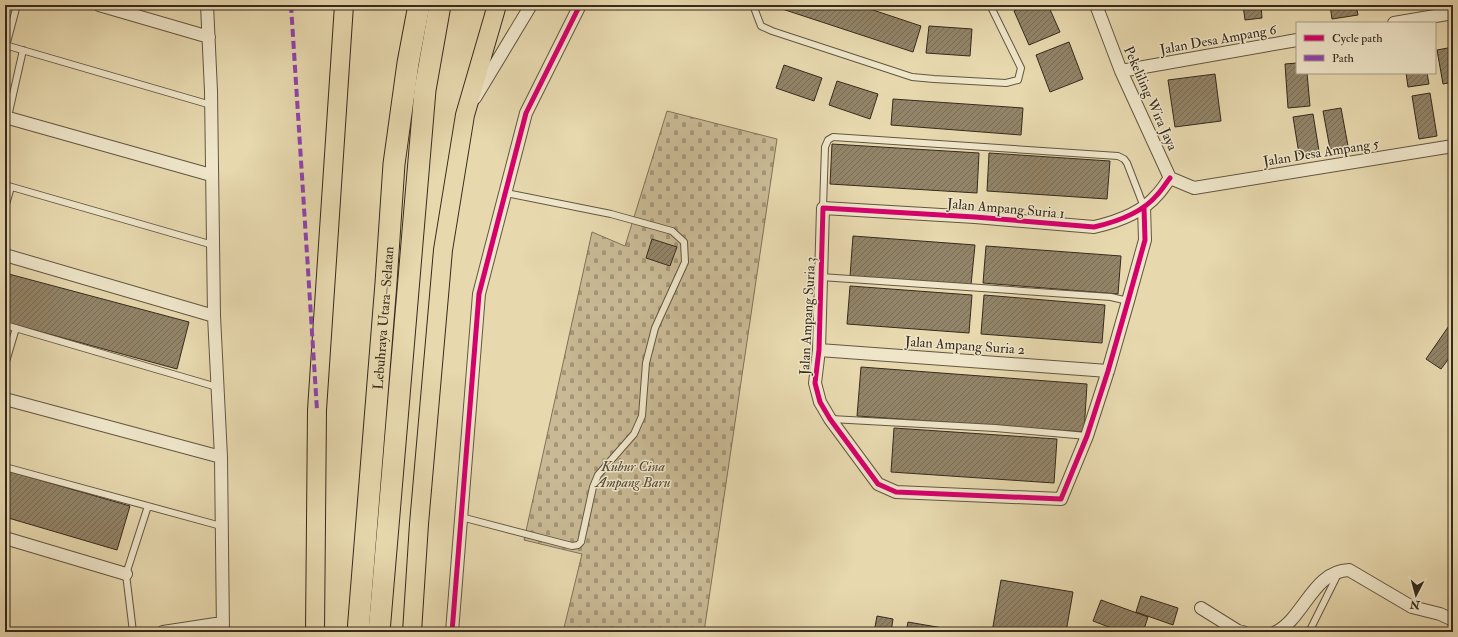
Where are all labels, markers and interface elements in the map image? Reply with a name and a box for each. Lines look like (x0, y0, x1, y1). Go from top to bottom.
street label: Jalan Desa Ampang 6 (1157, 21, 1279, 59)
legend (1296, 22, 1436, 74)
text: Cycle path (1332, 31, 1383, 46)
street label: Pekeliling Wira Jaya (1119, 43, 1181, 154)
text: Path (1332, 51, 1355, 66)
street label: Jalan Desa Ampang 5 (1261, 135, 1381, 171)
street label: Jalan Ampang Suria 1 (945, 195, 1065, 223)
street label: Lebuhraya Utara–Selatan (369, 246, 397, 390)
street label: Jalan Ampang Suria 3 (796, 257, 820, 377)
street label: Jalan Ampang Suria 2 (903, 333, 1025, 359)
park label: Kubur Cina Ampang Baru (594, 458, 671, 491)
north arrow (1396, 575, 1436, 615)
text: N (1408, 597, 1422, 612)

